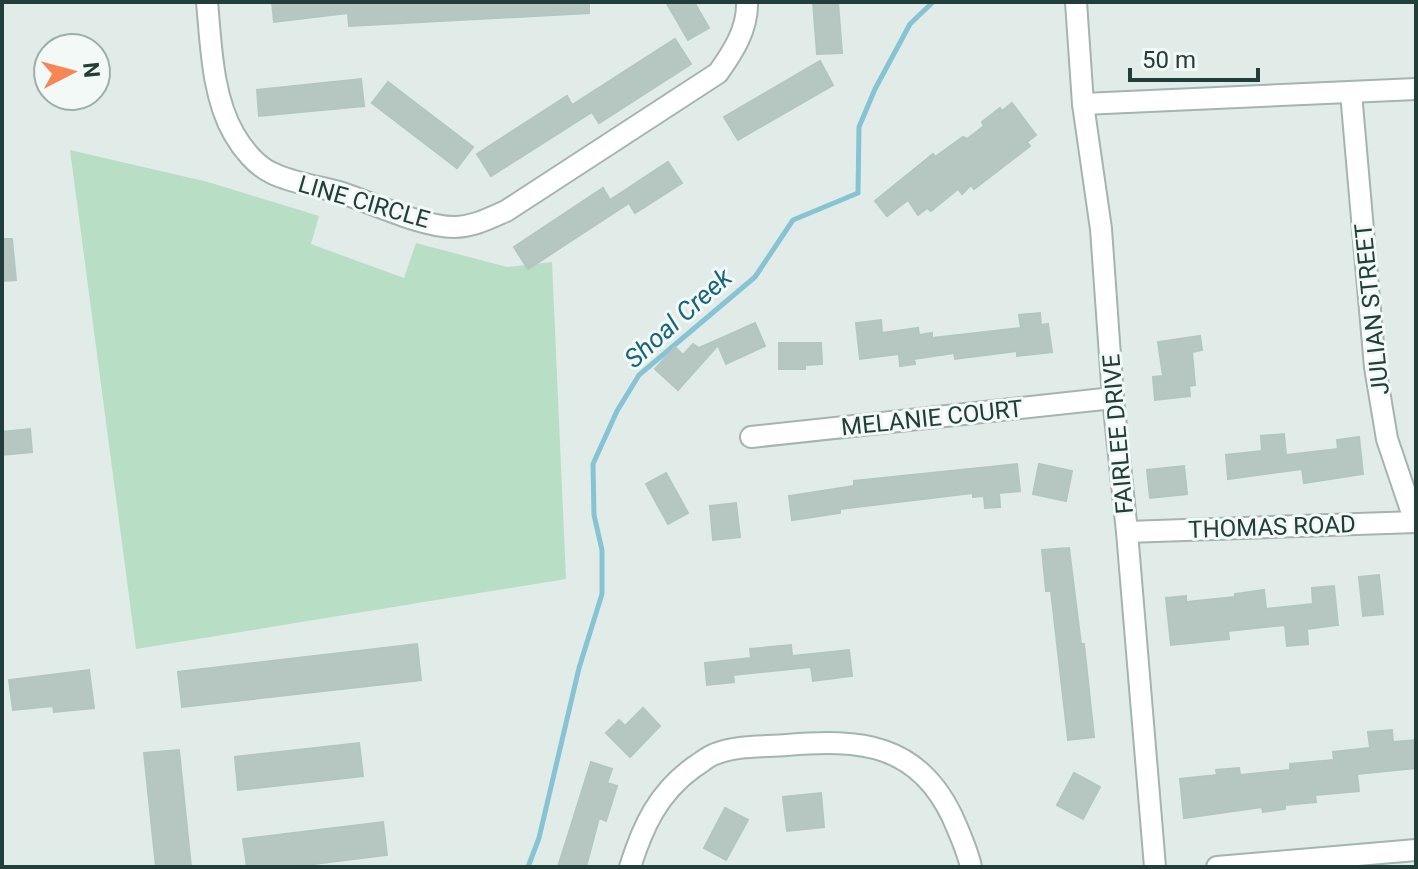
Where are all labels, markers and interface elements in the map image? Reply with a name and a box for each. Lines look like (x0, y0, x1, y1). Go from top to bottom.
north arrow (32, 32, 112, 112)
scale bar (1130, 32, 1258, 82)
text: 50 m (1142, 46, 1196, 74)
text: N (78, 61, 105, 79)
street label: LINE CIRCLE (295, 170, 433, 234)
street label: JULIAN STREET (1349, 222, 1395, 396)
water label: Shoal Creek (618, 261, 739, 374)
street label: FAIRLEE DRIVE (1097, 353, 1139, 515)
street label: MELANIE COURT (840, 395, 1024, 441)
street label: THOMAS ROAD (1188, 510, 1356, 544)

